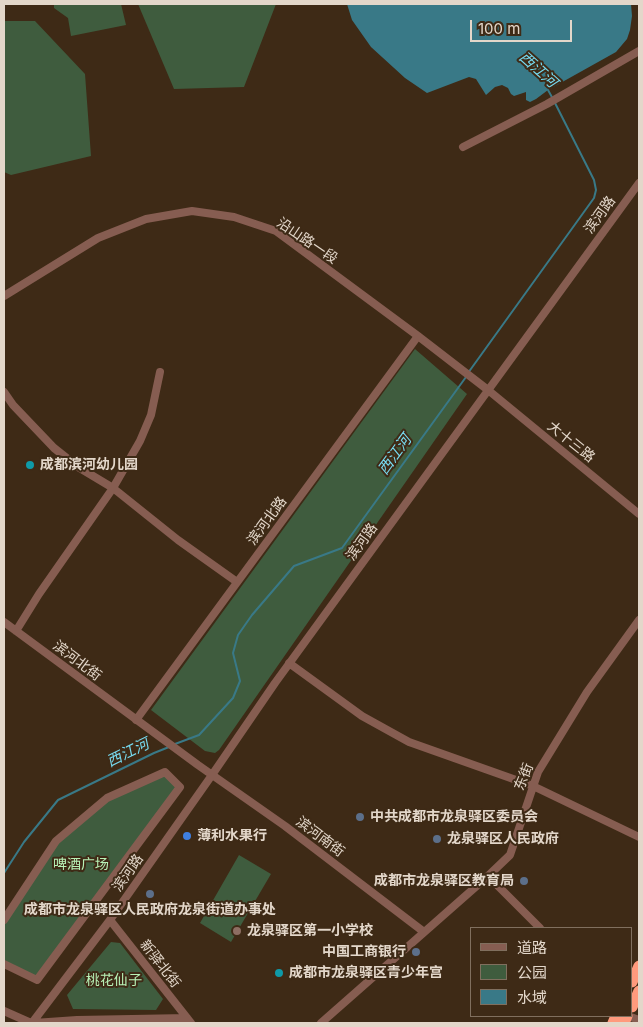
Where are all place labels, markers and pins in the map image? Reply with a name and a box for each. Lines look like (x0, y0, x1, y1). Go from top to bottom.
place label: 成都滨河幼儿园 (40, 457, 138, 473)
marker: 成都滨河幼儿园 (24, 459, 36, 471)
place label: 中共成都市龙泉驿区委员会 (370, 809, 538, 825)
marker: 中共成都市龙泉驿区委员会 (354, 811, 366, 823)
place label: 薄利水果行 (197, 828, 267, 844)
marker: 薄利水果行 (181, 830, 193, 842)
place label: 龙泉驿区人民政府 (447, 831, 559, 847)
marker: 龙泉驿区人民政府 (431, 833, 443, 845)
place label: 成都市龙泉驿区教育局 (374, 873, 514, 889)
marker: 成都市龙泉驿区教育局 (518, 875, 530, 887)
marker: 成都市龙泉驿区人民政府龙泉街道办事处 (144, 888, 156, 900)
place label: 成都市龙泉驿区人民政府龙泉街道办事处 (24, 902, 276, 918)
place label: 龙泉驿区第一小学校 (247, 923, 373, 939)
marker: 龙泉驿区第一小学校 (231, 925, 243, 937)
place label: 中国工商银行 (322, 944, 406, 960)
marker: 中国工商银行 (410, 946, 422, 958)
place label: 成都市龙泉驿区青少年宫 (289, 965, 443, 981)
marker: 成都市龙泉驿区青少年宫 (273, 967, 285, 979)

